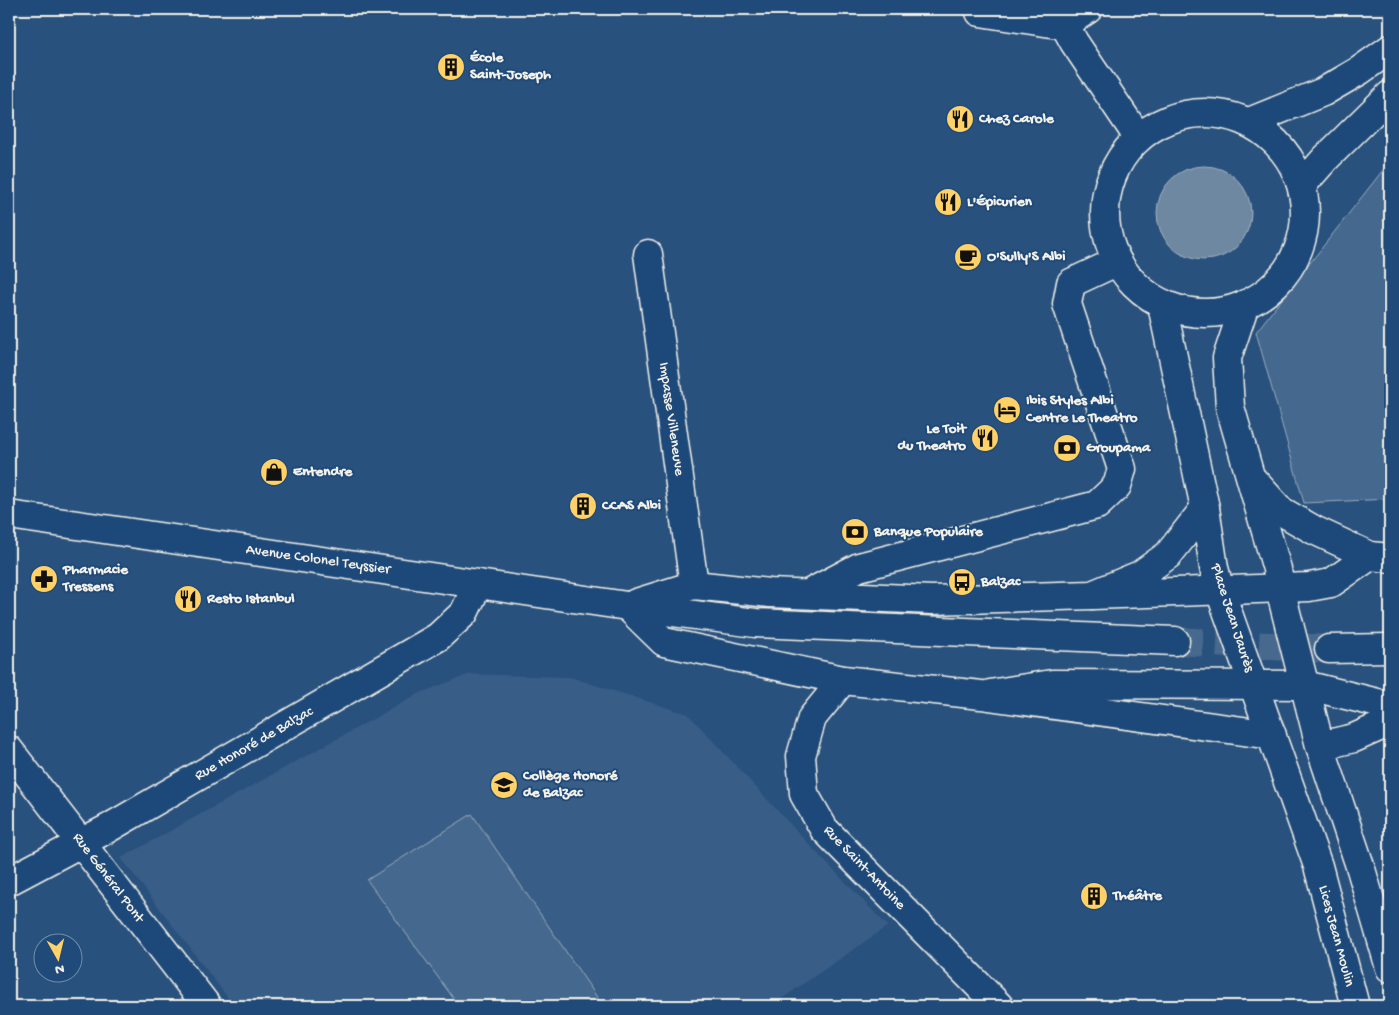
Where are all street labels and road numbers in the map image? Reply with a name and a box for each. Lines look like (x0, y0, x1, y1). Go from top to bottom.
street label: Impasse Villeneuve (654, 361, 688, 477)
street label: Avenue Colonel Teyssier (245, 541, 393, 579)
street label: Place Jean Jaurès (1206, 561, 1258, 675)
street label: Rue Honoré de Balzac (192, 702, 317, 785)
street label: Rue Saint-Antoine (819, 822, 909, 914)
street label: Rue Général Pont (68, 829, 149, 928)
street label: Lices Jean Moulin (1314, 883, 1358, 989)

